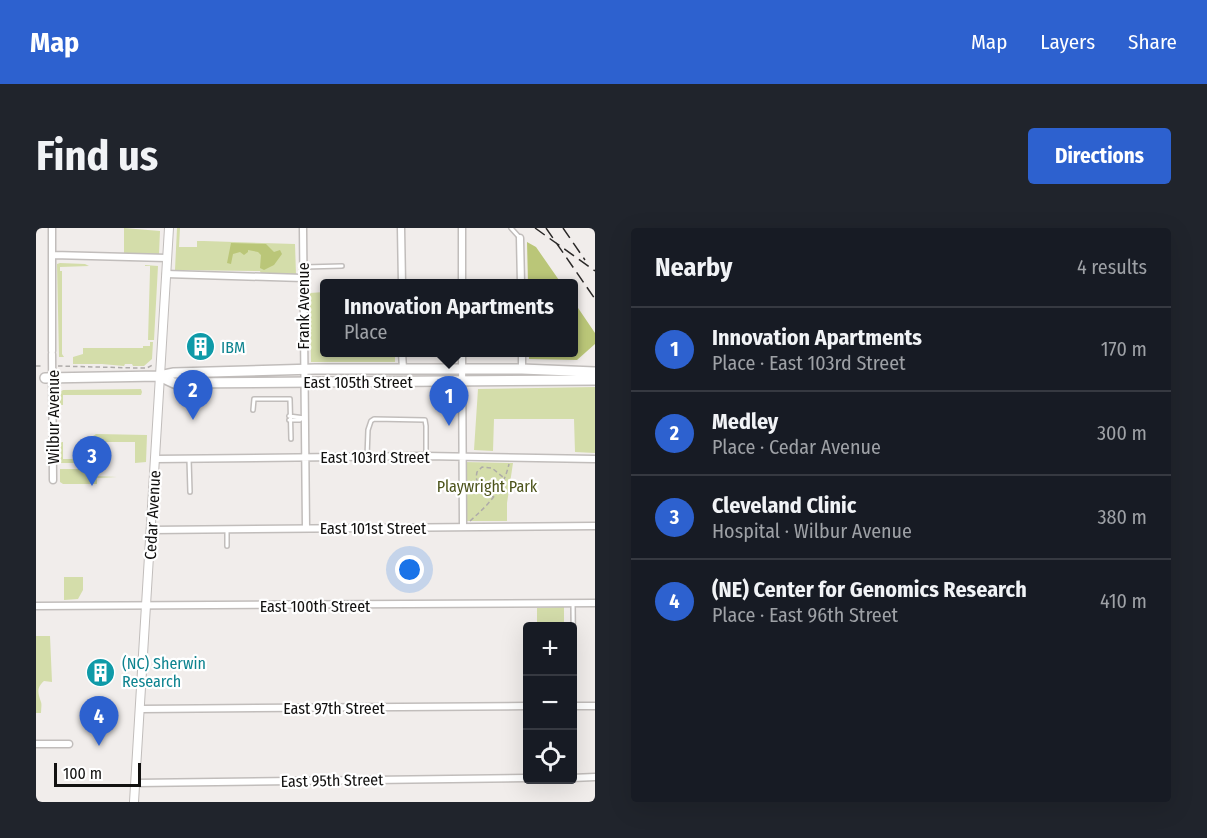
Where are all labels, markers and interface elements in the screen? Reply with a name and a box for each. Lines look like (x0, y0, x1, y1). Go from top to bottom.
text: Map (30, 26, 79, 59)
text: Map (971, 29, 1007, 55)
text: Layers (1040, 29, 1095, 55)
text: Share (1128, 29, 1177, 55)
button: Directions (1028, 128, 1171, 184)
text: Find us (36, 131, 158, 181)
text: Nearby (655, 252, 732, 283)
text: 4 results (1077, 255, 1147, 279)
street label: Frank Avenue (294, 262, 313, 350)
popup (320, 279, 578, 357)
text: Innovation Apartments (344, 293, 554, 320)
text: Place (344, 320, 387, 344)
text: Innovation Apartments (712, 324, 922, 351)
building icon: IBM (184, 331, 216, 363)
text: 1 (670, 337, 679, 361)
text: 170 m (1101, 337, 1147, 361)
place label: IBM (221, 338, 245, 357)
text: Place · East 103rd Street (712, 351, 906, 375)
street label: Wilbur Avenue (44, 370, 63, 464)
pin: 2 (174, 370, 212, 420)
street label: East 105th Street (303, 373, 413, 392)
pin: 1 (430, 376, 468, 426)
text: Medley (712, 408, 778, 435)
text: 2 (670, 421, 679, 445)
text: 300 m (1097, 421, 1147, 445)
text: Place · Cedar Avenue (712, 435, 881, 459)
pin: 3 (72, 436, 112, 486)
street label: East 103rd Street (320, 448, 430, 467)
street label: Cedar Avenue (141, 470, 164, 560)
park label: Playwright Park (437, 477, 538, 496)
text: Cleveland Clinic (712, 492, 856, 519)
text: 3 (670, 505, 679, 529)
text: 380 m (1097, 505, 1147, 529)
street label: East 101st Street (320, 519, 427, 538)
text: Hospital · Wilbur Avenue (712, 519, 912, 543)
your location (395, 555, 424, 584)
text: (NE) Center for Genomics Research (712, 576, 1027, 603)
text: 4 (669, 589, 680, 613)
text: 410 m (1100, 589, 1147, 613)
street label: East 100th Street (260, 597, 371, 616)
text: Place · East 96th Street (712, 603, 898, 627)
map controls (523, 622, 577, 784)
button: + (523, 622, 577, 676)
place label: (NC) Sherwin Research (122, 654, 206, 691)
building icon: (NC) Sherwin Research (85, 656, 117, 688)
button: − (523, 676, 577, 730)
pin: 4 (80, 696, 118, 746)
street label: East 97th Street (283, 699, 386, 718)
button: locate (523, 730, 577, 784)
scale bar (54, 760, 141, 788)
text: 100 m (63, 764, 102, 783)
street label: East 95th Street (281, 770, 384, 791)

